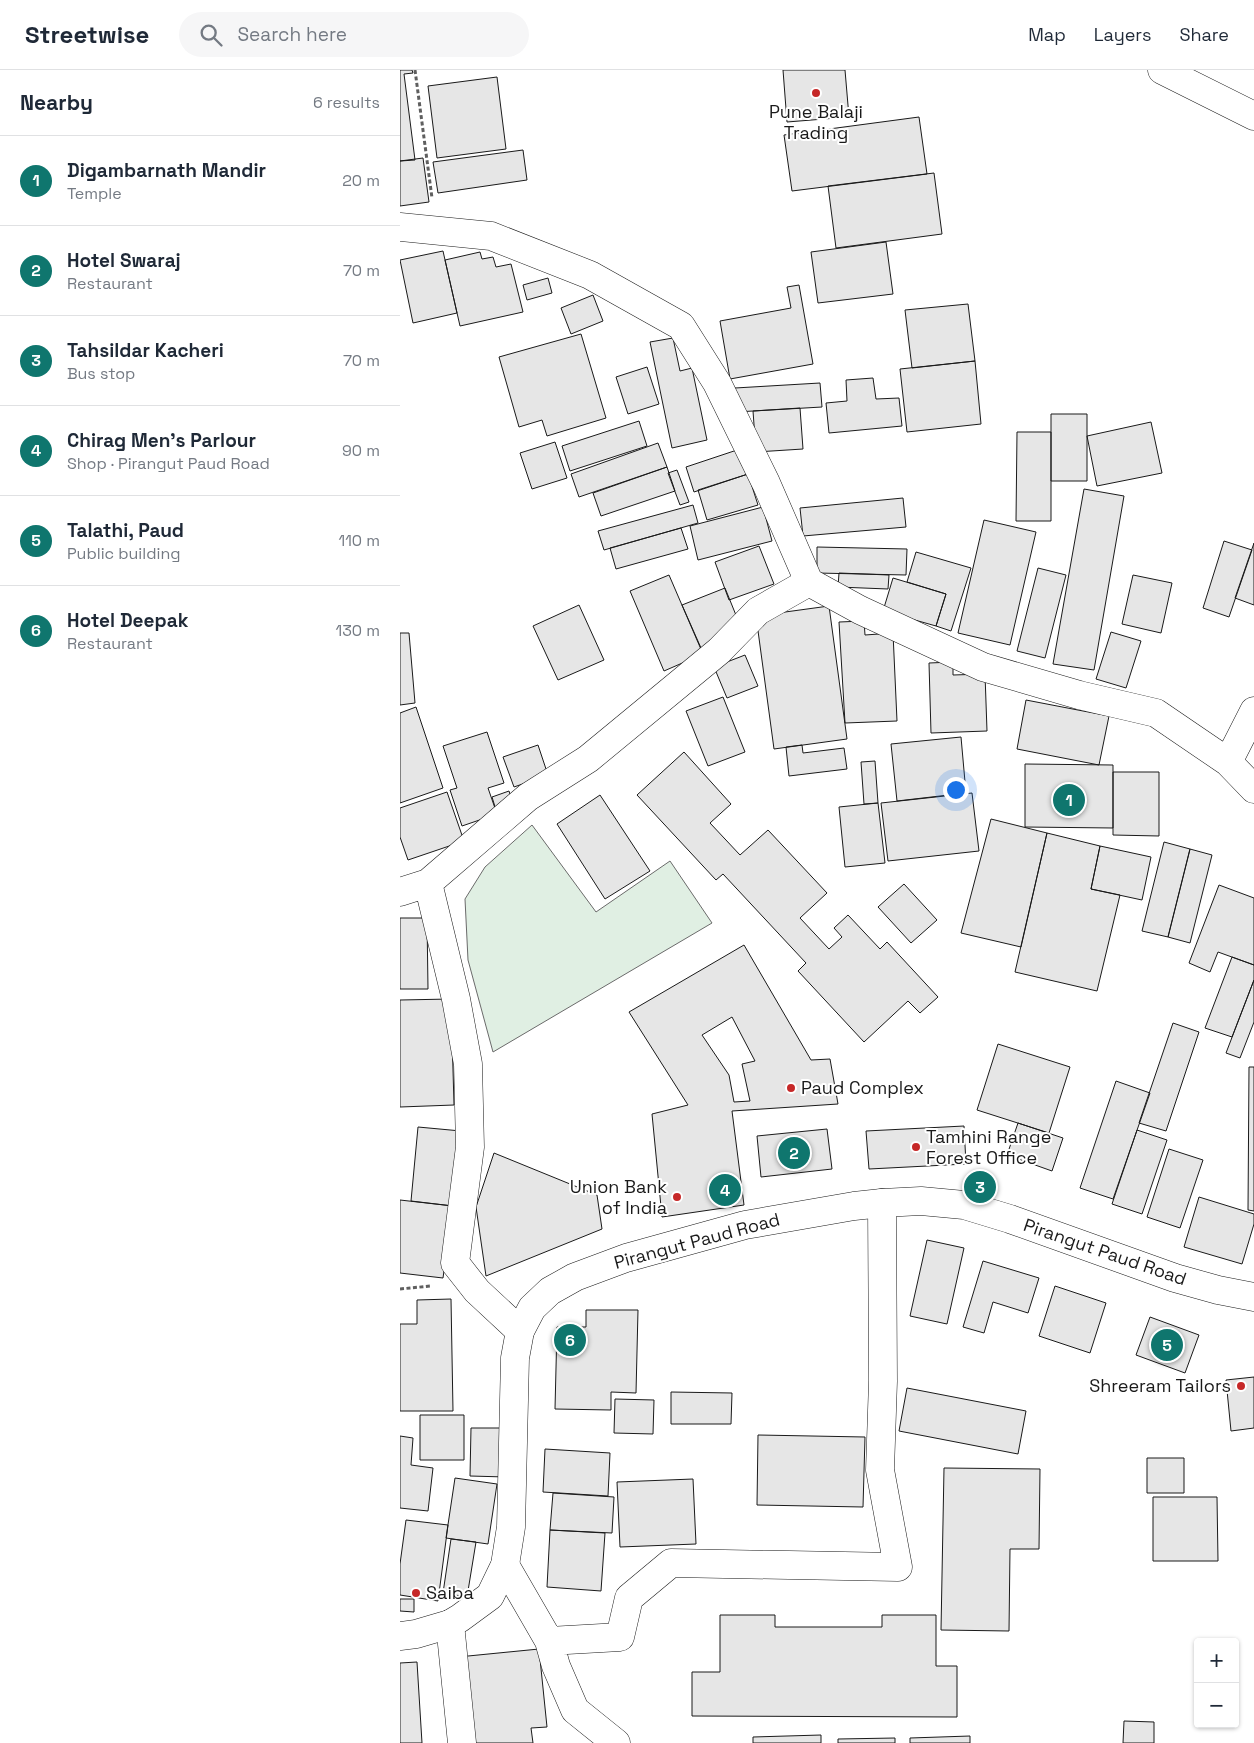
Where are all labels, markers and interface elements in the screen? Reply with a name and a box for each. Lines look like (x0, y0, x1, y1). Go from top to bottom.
search box (179, 12, 529, 57)
text: Streetwise (25, 19, 149, 50)
icon: search (197, 21, 225, 49)
text: Search here (237, 22, 347, 47)
text: Map (1028, 23, 1066, 46)
text: Layers (1094, 23, 1151, 46)
text: Share (1179, 23, 1229, 46)
marker: Pune Balaji Trading (810, 87, 822, 99)
text: Nearby (20, 89, 93, 116)
text: 6 results (313, 92, 380, 113)
place label: Pune Balaji Trading (769, 100, 863, 144)
text: Digambarnath Mandir (67, 158, 266, 183)
text: 1 (32, 170, 40, 191)
text: 20 m (342, 170, 380, 191)
text: Temple (67, 183, 122, 204)
text: Hotel Swaraj (67, 248, 181, 273)
text: 2 (31, 260, 41, 281)
text: 70 m (343, 260, 380, 281)
text: Restaurant (67, 273, 153, 294)
text: Tahsildar Kacheri (67, 338, 224, 363)
text: 3 (31, 350, 41, 371)
text: 70 m (343, 350, 380, 371)
text: Bus stop (67, 363, 135, 384)
text: Chirag Men's Parlour (67, 428, 256, 453)
text: 4 (31, 440, 41, 461)
text: 90 m (342, 440, 380, 461)
text: Shop · Pirangut Paud Road (67, 453, 270, 474)
text: Talathi, Paud (67, 518, 184, 543)
text: 5 (31, 530, 41, 551)
text: 110 m (338, 530, 380, 551)
text: Public building (67, 543, 180, 564)
text: Hotel Deepak (67, 608, 188, 633)
text: 6 (31, 620, 41, 641)
text: 130 m (336, 620, 380, 641)
text: Restaurant (67, 633, 153, 654)
your location (943, 777, 969, 803)
pin: 1 (1053, 781, 1085, 819)
place label: Paud Complex (801, 1076, 924, 1099)
marker: Paud Complex (785, 1082, 797, 1094)
place label: Tamhini Range Forest Office (926, 1125, 1051, 1169)
pin: 2 (778, 1134, 810, 1172)
marker: Tamhini Range Forest Office (910, 1141, 922, 1153)
pin: 3 (964, 1168, 996, 1206)
pin: 4 (709, 1171, 741, 1209)
place label: Union Bank of India (570, 1175, 667, 1219)
marker: Union Bank of India (671, 1191, 683, 1203)
street label: Pirangut Paud Road (611, 1207, 782, 1274)
street label: Pirangut Paud Road (1021, 1213, 1190, 1290)
pin: 6 (554, 1321, 586, 1359)
pin: 5 (1151, 1326, 1183, 1364)
place label: Shreeram Tailors (1089, 1374, 1231, 1397)
marker: Shreeram Tailors (1235, 1380, 1247, 1392)
place label: Saiba (426, 1581, 474, 1604)
marker: Saiba (410, 1587, 422, 1599)
map controls (1194, 1638, 1239, 1728)
button: + (1194, 1638, 1239, 1683)
button: − (1194, 1683, 1239, 1728)

